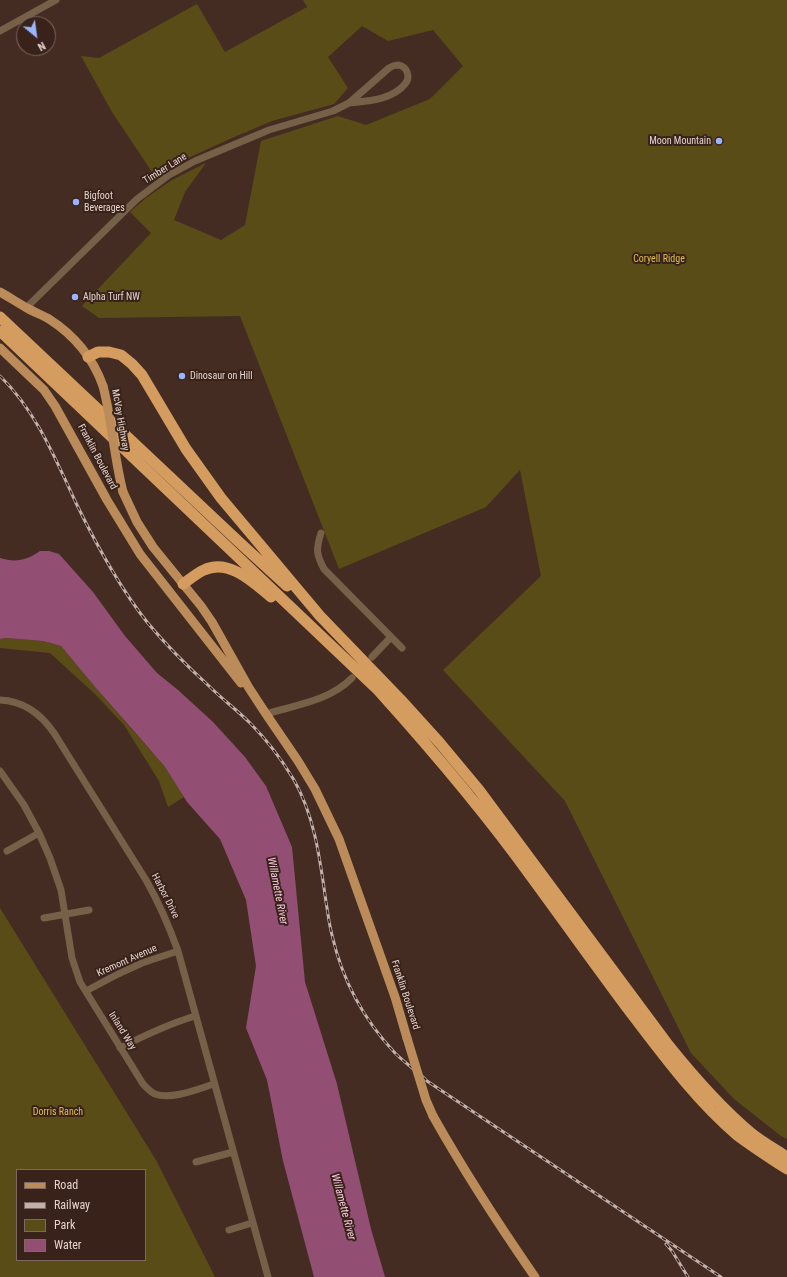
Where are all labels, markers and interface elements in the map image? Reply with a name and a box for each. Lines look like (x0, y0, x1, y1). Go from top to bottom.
north arrow (16, 16, 56, 56)
text: N (35, 39, 48, 53)
place label: Moon Mountain (649, 135, 711, 147)
marker: Moon Mountain (714, 136, 724, 146)
street label: Timber Lane (141, 151, 189, 187)
place label: Bigfoot Beverages (84, 190, 125, 214)
marker: Bigfoot Beverages (71, 197, 81, 207)
park label: Coryell Ridge (633, 253, 685, 265)
place label: Alpha Turf NW (83, 291, 140, 303)
marker: Alpha Turf NW (70, 292, 80, 302)
place label: Dinosaur on Hill (190, 370, 253, 382)
marker: Dinosaur on Hill (177, 371, 187, 381)
street label: McVay Highway (109, 388, 131, 452)
street label: Franklin Boulevard (75, 422, 119, 492)
water label: Willamette River (264, 856, 290, 926)
street label: Harbor Drive (148, 871, 182, 921)
street label: Kremont Avenue (95, 942, 159, 980)
street label: Franklin Boulevard (388, 959, 422, 1031)
street label: Inland Way (106, 1010, 138, 1052)
park label: Dorris Ranch (33, 1106, 83, 1118)
legend (16, 1169, 146, 1261)
water label: Willamette River (328, 1172, 358, 1242)
text: Road (54, 1178, 78, 1192)
text: Railway (54, 1198, 90, 1212)
text: Park (54, 1218, 75, 1232)
text: Water (54, 1238, 82, 1252)

